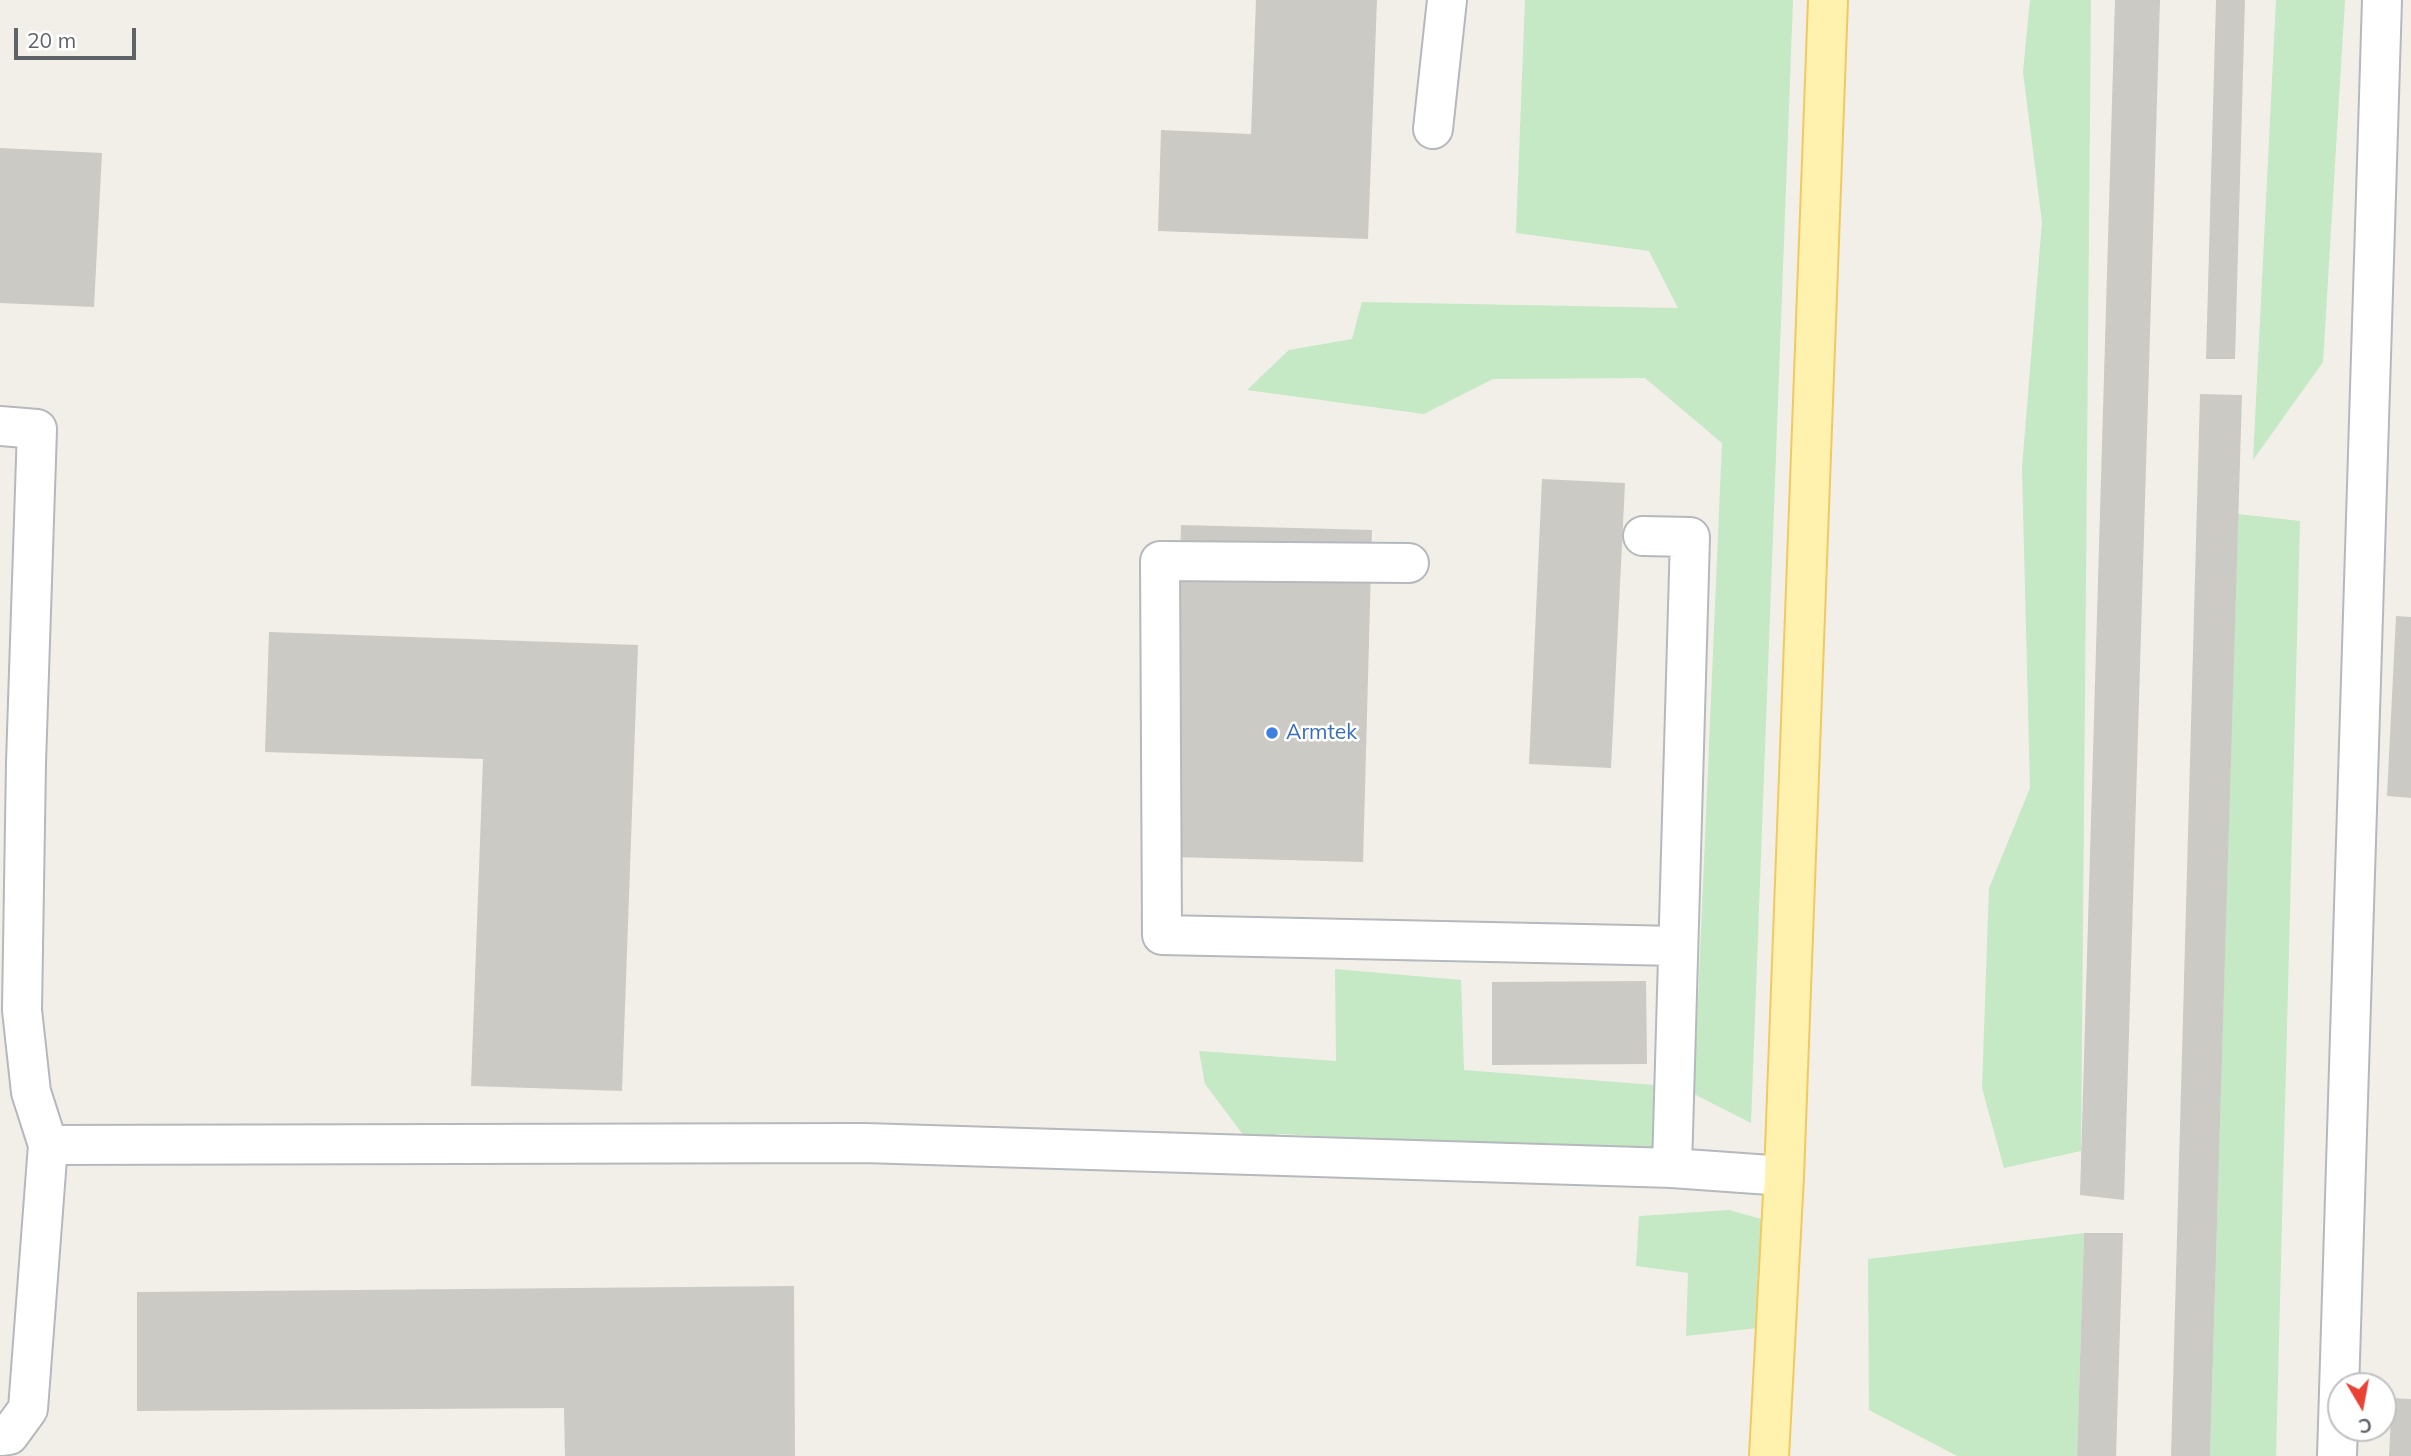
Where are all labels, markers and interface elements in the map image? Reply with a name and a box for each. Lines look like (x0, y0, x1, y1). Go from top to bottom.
scale bar (18, 14, 140, 58)
text: 20 m (27, 27, 76, 53)
place label: Armtek (1286, 720, 1357, 746)
marker: Armtek (1264, 725, 1280, 741)
north arrow (2327, 1372, 2397, 1442)
text: С (2357, 1413, 2374, 1439)

